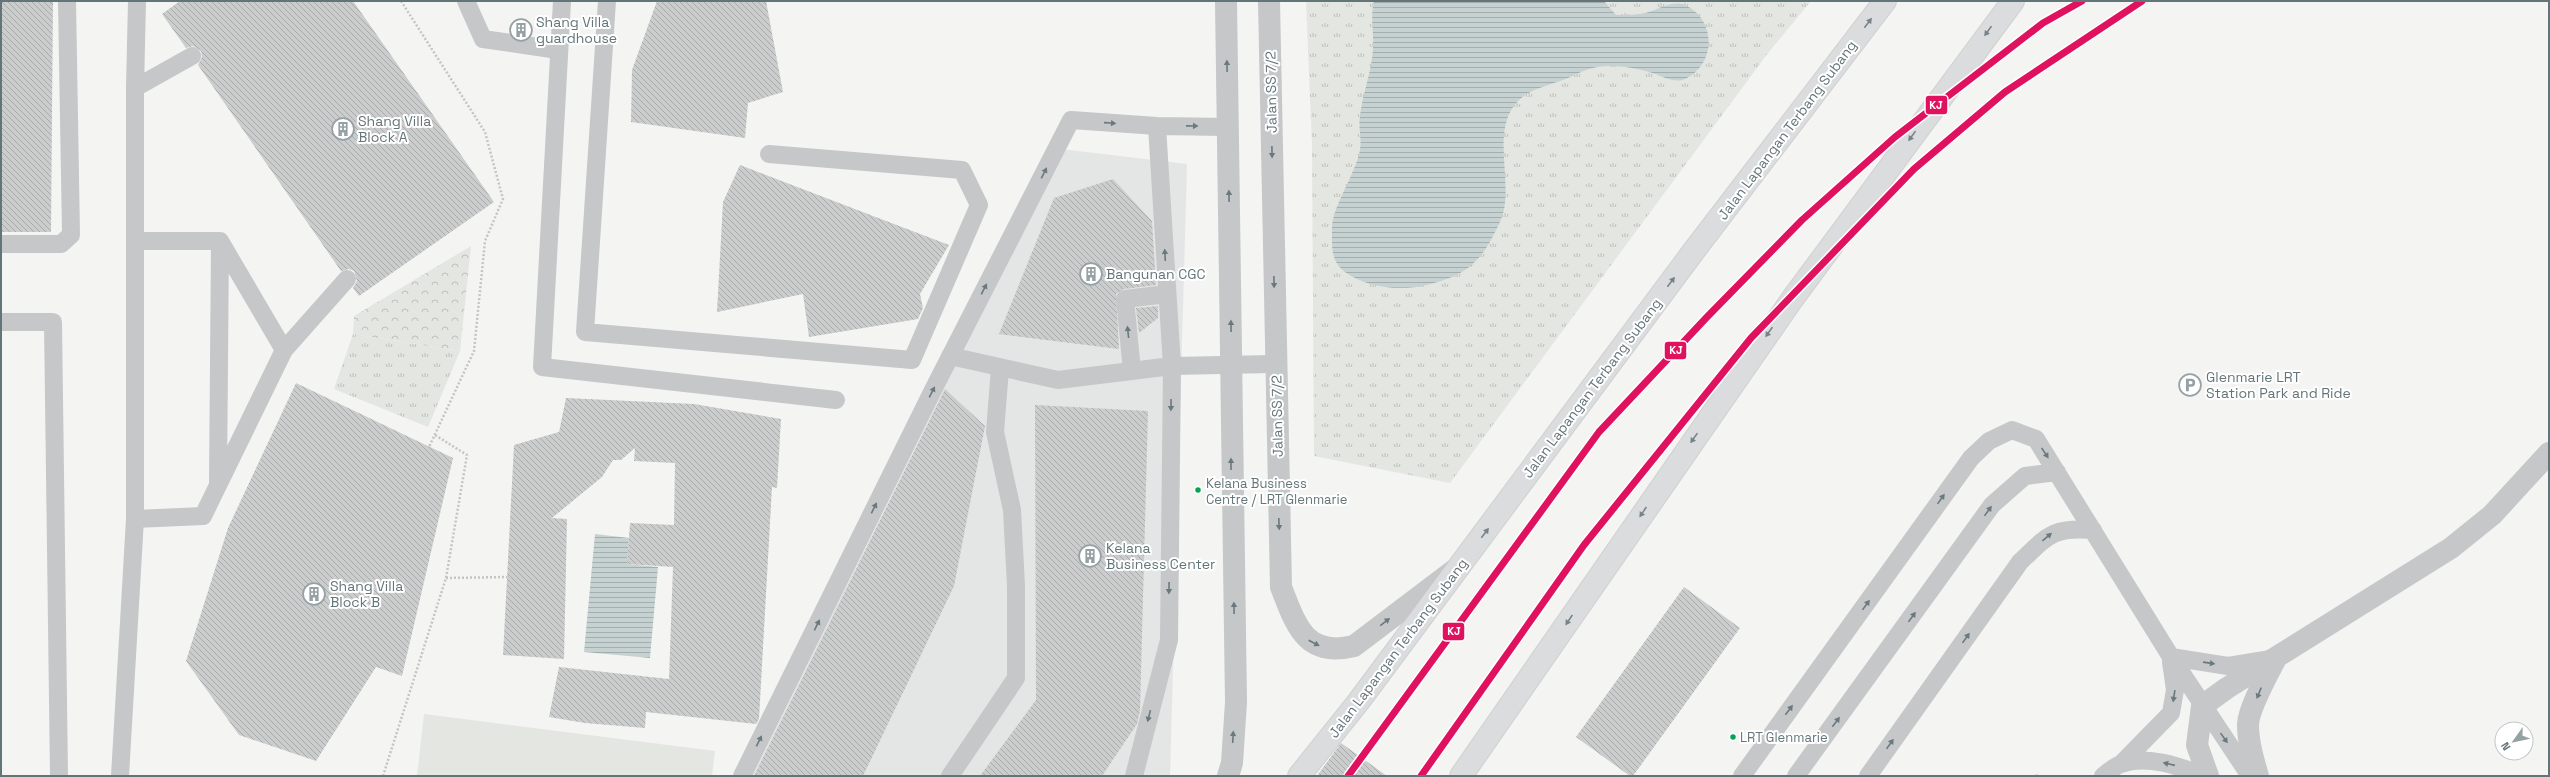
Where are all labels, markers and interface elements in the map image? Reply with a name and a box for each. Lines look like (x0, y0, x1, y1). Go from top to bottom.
place label: Shang Villa guardhouse (536, 13, 617, 47)
building icon: Shang Villa guardhouse (508, 17, 534, 43)
one-way arrow (1864, 17, 1873, 28)
one-way arrow (1984, 26, 1992, 37)
street label: Jalan Lapangan Terbang Subang (1714, 37, 1860, 223)
street label: Jalan SS 7/2 (1261, 51, 1281, 133)
one-way arrow (1224, 59, 1230, 72)
line badge: KJ (1925, 95, 1948, 115)
text: KJ (1929, 98, 1943, 112)
place label: Shang Villa Block A (358, 112, 431, 146)
building icon: Shang Villa Block A (330, 116, 356, 142)
one-way arrow (1104, 119, 1116, 126)
one-way arrow (1186, 123, 1199, 129)
one-way arrow (1907, 131, 1916, 142)
one-way arrow (1269, 146, 1275, 159)
one-way arrow (1041, 168, 1047, 179)
one-way arrow (1226, 189, 1232, 202)
one-way arrow (1161, 249, 1168, 261)
building icon: Bangunan CGC (1078, 261, 1104, 287)
place label: Bangunan CGC (1106, 265, 1205, 283)
one-way arrow (1271, 276, 1277, 289)
one-way arrow (1666, 277, 1674, 287)
one-way arrow (981, 283, 988, 295)
street label: Jalan Lapangan Terbang Subang (1519, 295, 1665, 481)
one-way arrow (1228, 319, 1234, 332)
one-way arrow (1125, 326, 1132, 338)
one-way arrow (1765, 327, 1773, 337)
line badge: KJ (1664, 341, 1687, 360)
text: KJ (1669, 343, 1683, 357)
place label: Glenmarie LRT Station Park and Ride (2206, 368, 2351, 402)
parking icon: Glenmarie LRT Station Park and Ride (2177, 372, 2203, 398)
street label: Jalan SS 7/2 (1267, 375, 1287, 457)
one-way arrow (929, 386, 935, 397)
one-way arrow (1168, 399, 1174, 412)
one-way arrow (1690, 433, 1698, 444)
one-way arrow (2041, 448, 2049, 459)
one-way arrow (1228, 457, 1234, 470)
place label: Kelana Business Centre / LRT Glenmarie (1206, 475, 1347, 508)
marker: Kelana Business Centre / LRT Glenmarie (1193, 485, 1203, 495)
one-way arrow (1937, 494, 1945, 505)
one-way arrow (871, 502, 877, 514)
one-way arrow (1984, 506, 1992, 516)
one-way arrow (1639, 507, 1647, 518)
one-way arrow (1276, 518, 1282, 531)
one-way arrow (1481, 527, 1489, 538)
one-way arrow (2042, 533, 2052, 542)
place label: Kelana Business Center (1106, 539, 1215, 573)
building icon: Kelana Business Center (1077, 543, 1103, 569)
street label: Jalan Lapangan Terbang Subang (1325, 555, 1471, 741)
place label: Shang Villa Block B (330, 577, 403, 611)
building icon: Shang Villa Block B (301, 581, 327, 607)
one-way arrow (1166, 582, 1172, 595)
one-way arrow (1862, 600, 1870, 611)
one-way arrow (1231, 601, 1237, 614)
one-way arrow (1908, 612, 1916, 622)
one-way arrow (1565, 614, 1573, 625)
one-way arrow (1380, 618, 1391, 627)
one-way arrow (814, 619, 820, 630)
line badge: KJ (1442, 622, 1465, 641)
text: KJ (1447, 624, 1461, 638)
one-way arrow (1962, 633, 1970, 644)
one-way arrow (1308, 640, 1320, 646)
one-way arrow (2203, 660, 2215, 666)
one-way arrow (2256, 688, 2262, 699)
one-way arrow (2171, 690, 2177, 702)
one-way arrow (1785, 705, 1793, 716)
one-way arrow (1146, 710, 1152, 722)
one-way arrow (1832, 717, 1840, 728)
north arrow (2494, 721, 2534, 761)
place label: LRT Glenmarie (1740, 729, 1828, 746)
one-way arrow (1230, 731, 1237, 744)
marker: LRT Glenmarie (1728, 732, 1738, 742)
one-way arrow (2220, 733, 2228, 743)
one-way arrow (756, 735, 762, 747)
one-way arrow (1886, 739, 1894, 750)
text: N (2498, 740, 2513, 753)
one-way arrow (2162, 760, 2175, 766)

